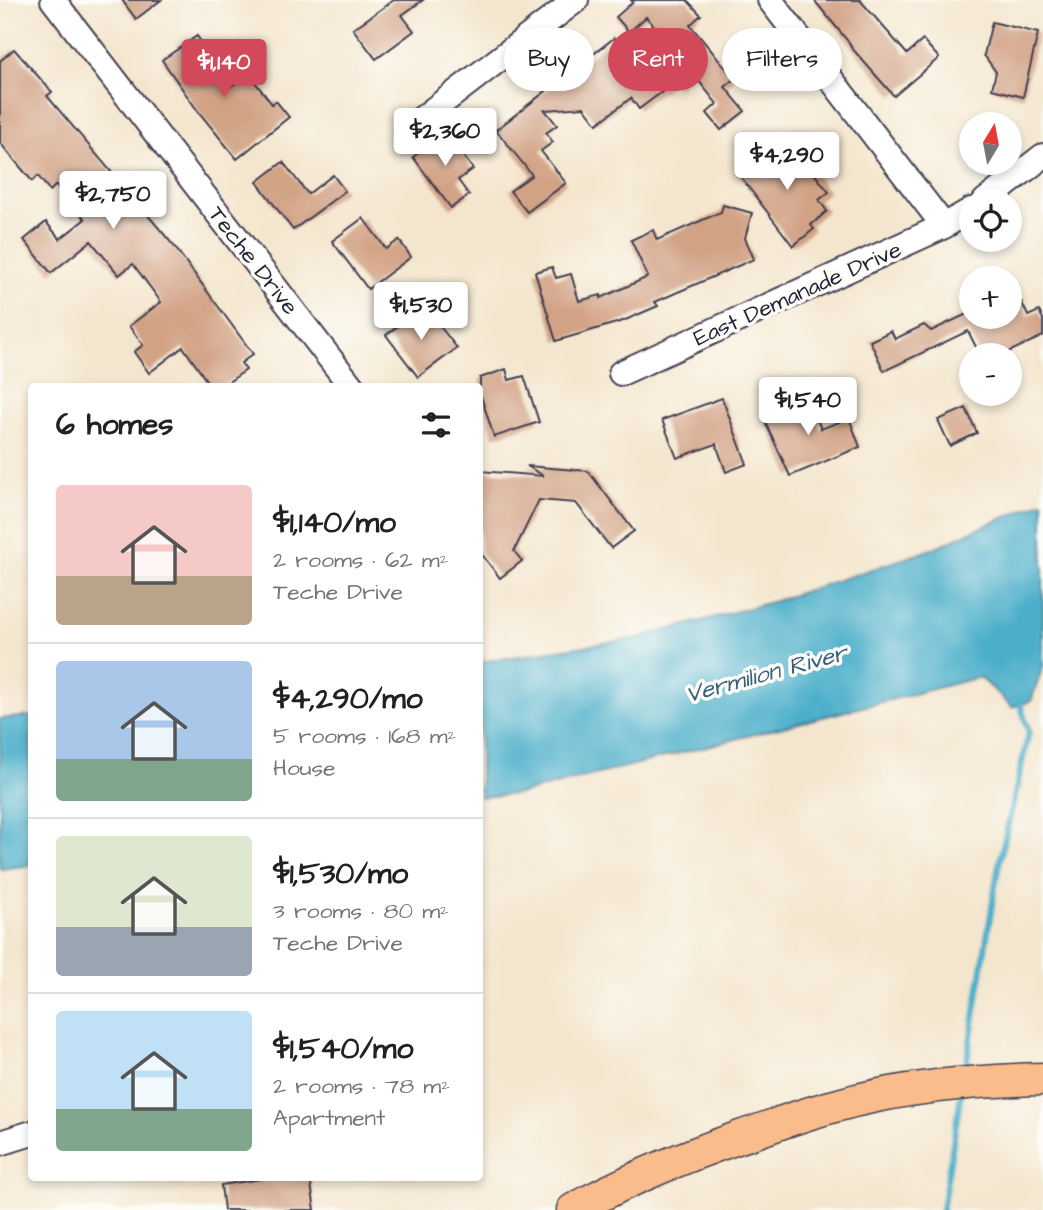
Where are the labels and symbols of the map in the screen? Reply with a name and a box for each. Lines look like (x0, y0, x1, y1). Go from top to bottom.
pin: $1,140 (167, 40, 281, 99)
pin: $2,360 (388, 108, 502, 168)
north arrow (959, 112, 1022, 175)
pin: $4,290 (730, 132, 844, 192)
pin: $2,750 (56, 172, 170, 231)
street label: Teche Drive (201, 200, 306, 322)
street label: East Demanade Drive (688, 234, 906, 354)
pin: $1,530 (364, 282, 478, 342)
pin: $1,540 (751, 378, 865, 437)
water label: Vermilion River (682, 635, 853, 712)

